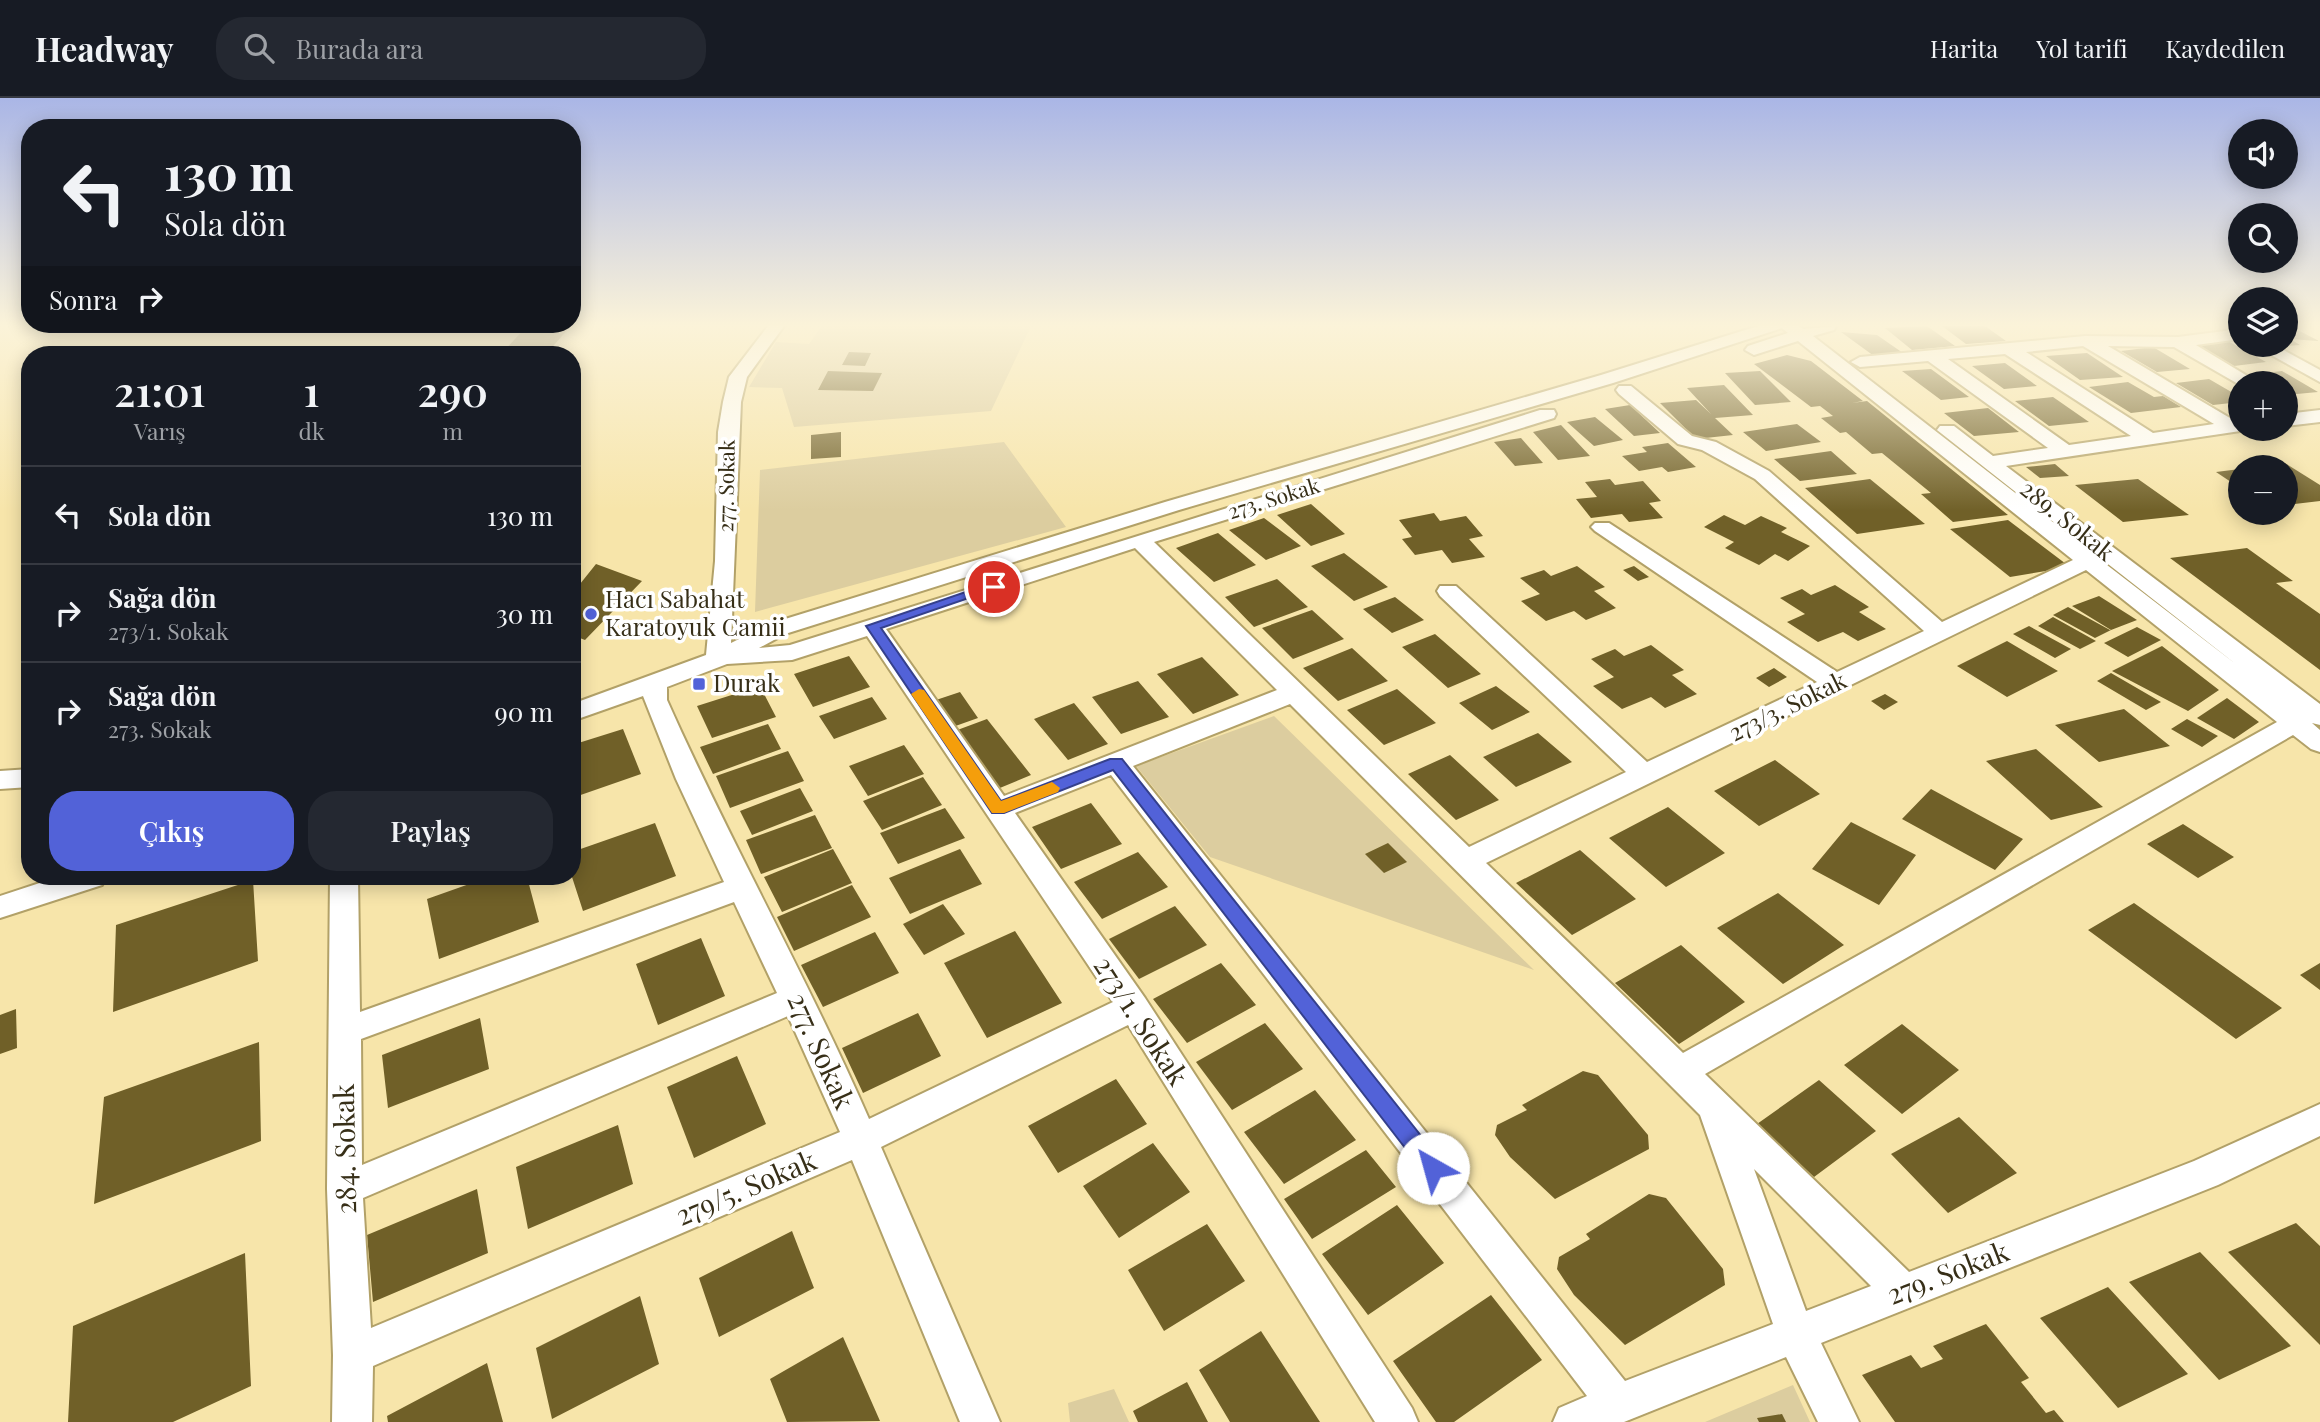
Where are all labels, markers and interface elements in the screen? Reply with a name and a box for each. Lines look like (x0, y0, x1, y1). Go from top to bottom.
search box (216, 17, 706, 80)
text: Headway (35, 26, 174, 70)
icon: search (240, 29, 278, 67)
text: Burada ara (296, 31, 423, 66)
text: Harita (1930, 32, 1998, 64)
text: Yol tarifi (2036, 32, 2127, 64)
text: Kaydedilen (2165, 32, 2285, 64)
map controls (2228, 119, 2298, 525)
button: sound (2228, 119, 2298, 189)
text: 130 m (164, 138, 294, 203)
icon: left (49, 147, 140, 238)
text: Sola dön (164, 201, 286, 244)
button: search (2228, 203, 2298, 273)
icon: right (131, 280, 169, 318)
text: Sonra (49, 282, 117, 317)
button: layers (2228, 287, 2298, 357)
text: 21:01 (114, 362, 206, 418)
text: 1 (304, 362, 320, 418)
text: 290 (418, 362, 488, 418)
button: + (2228, 371, 2298, 441)
text: Varış (134, 415, 186, 446)
text: dk (299, 415, 325, 446)
text: m (443, 415, 463, 446)
street label: 277. Sokak (710, 439, 740, 533)
button: − (2228, 455, 2298, 525)
street label: 273. Sokak (1224, 470, 1323, 524)
street label: 289. Sokak (2015, 472, 2123, 568)
icon: left (49, 496, 87, 534)
text: Sola dön (108, 498, 211, 533)
text: 130 m (487, 498, 553, 533)
pin (964, 557, 1024, 617)
icon: arrive (975, 568, 1013, 606)
text: Sağa dön (108, 580, 216, 615)
place label: Hacı Sabahat Karatoyuk Camii (605, 582, 786, 642)
icon: right (49, 594, 87, 632)
text: 30 m (496, 596, 553, 631)
marker: Hacı Sabahat Karatoyuk Camii (583, 606, 599, 622)
text: 273/1. Sokak (108, 615, 229, 646)
street label: 273/3. Sokak (1723, 663, 1852, 747)
place label: Durak (713, 666, 781, 698)
marker: Durak (691, 676, 707, 692)
text: Sağa dön (108, 678, 216, 713)
icon: right (49, 692, 87, 730)
text: 90 m (495, 694, 553, 729)
text: 273. Sokak (108, 713, 212, 744)
button: Çıkış (49, 791, 294, 871)
button: Paylaş (308, 791, 553, 871)
street label: 273/1. Sokak (1087, 949, 1198, 1092)
street label: 277. Sokak (780, 986, 865, 1115)
street label: 284. Sokak (324, 1083, 363, 1215)
position arrow (1396, 1131, 1470, 1205)
street label: 279/5. Sokak (670, 1140, 822, 1233)
street label: 279. Sokak (1881, 1231, 2014, 1312)

